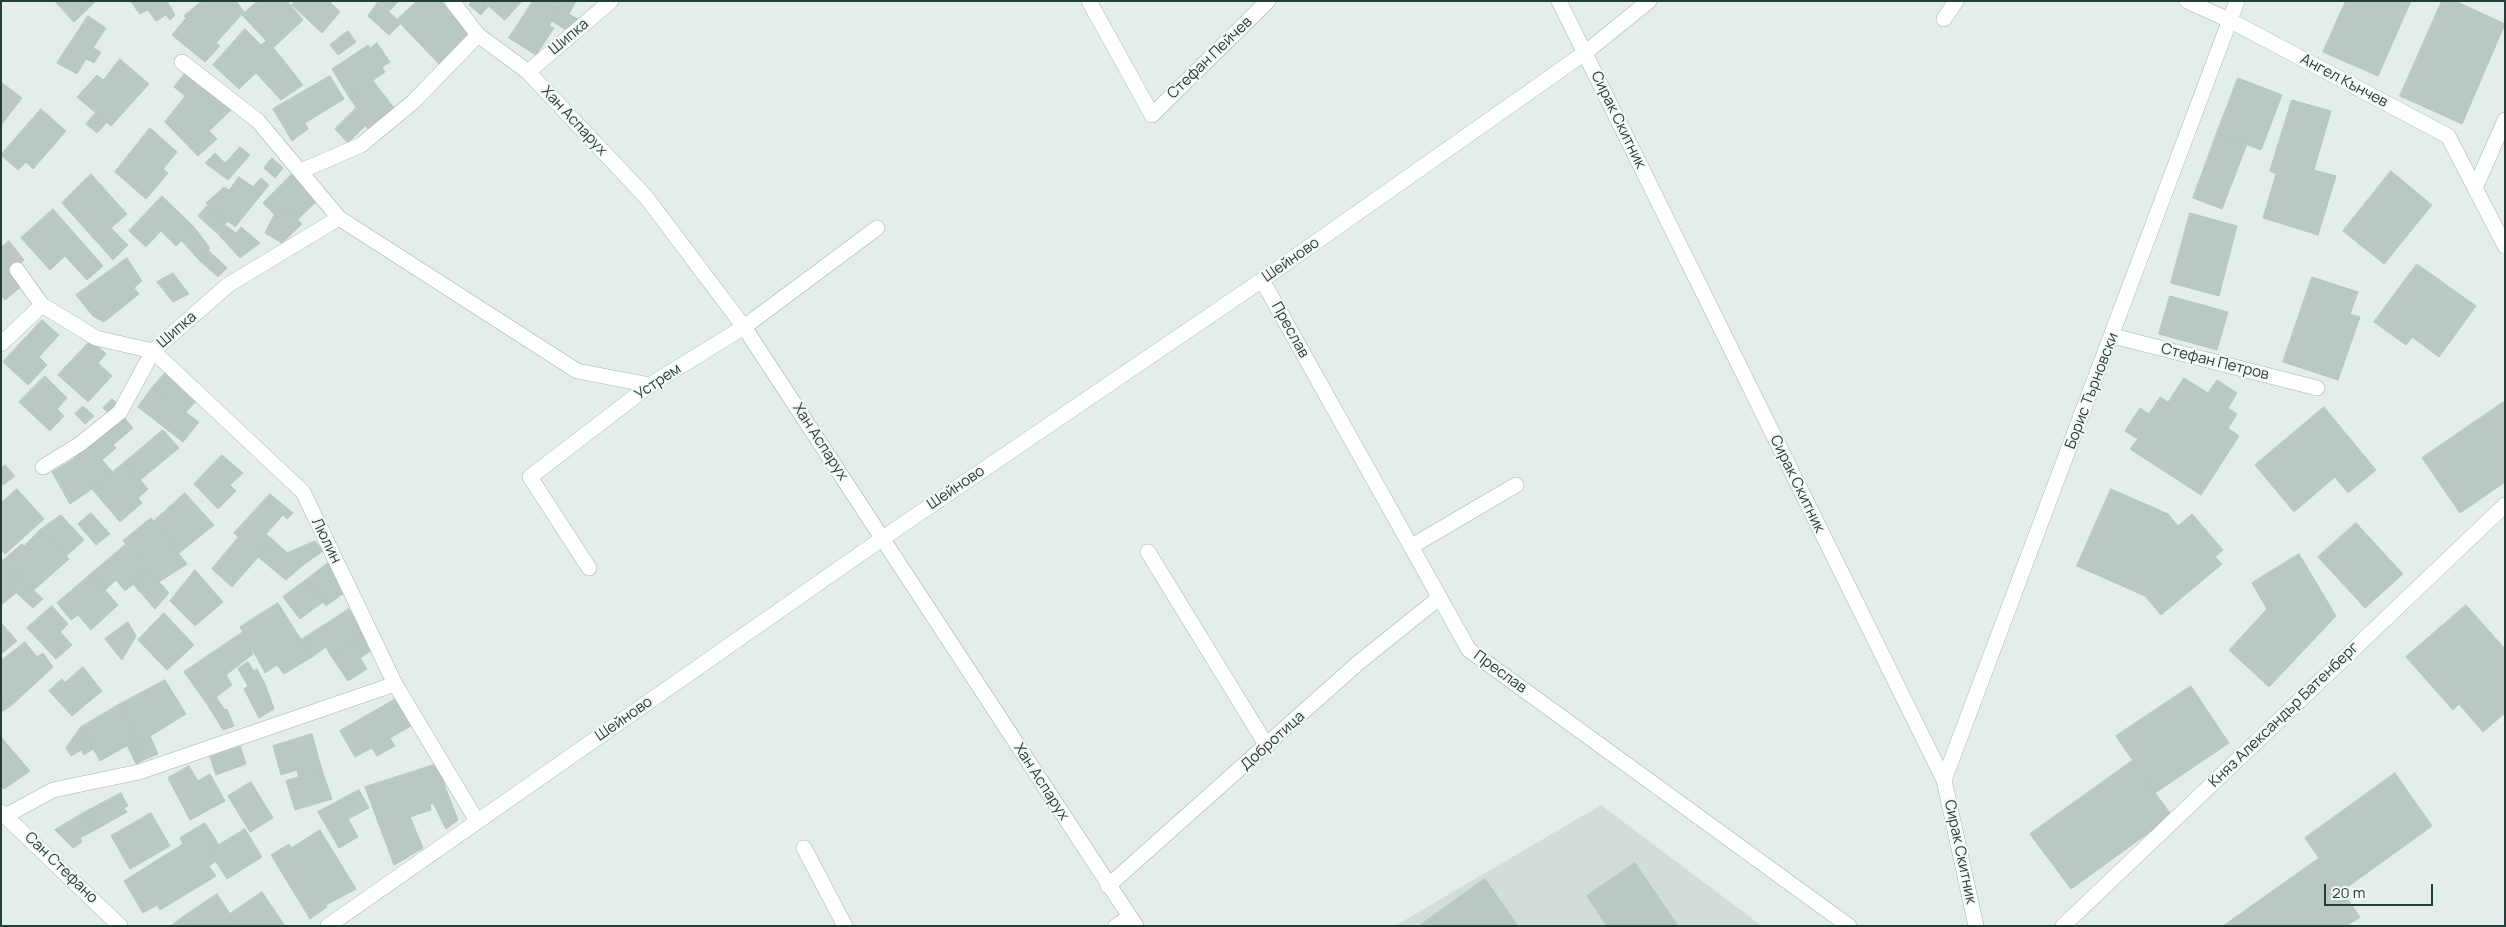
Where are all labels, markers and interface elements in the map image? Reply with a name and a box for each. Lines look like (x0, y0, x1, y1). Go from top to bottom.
street label: Стефан Пейчев (1164, 13, 1256, 103)
street label: Шипка (545, 15, 593, 59)
street label: Ангел Кънчев (2297, 50, 2391, 112)
street label: Сирак Скитник (1587, 68, 1649, 172)
street label: Хан Аспарух (537, 83, 611, 159)
street label: Шейново (1259, 234, 1323, 286)
street label: Преслав (1267, 299, 1313, 361)
street label: Шипка (154, 308, 200, 352)
street label: Борис Търновски (2062, 330, 2122, 452)
street label: Стефан Петров (2159, 340, 2271, 384)
street label: Устрем (632, 360, 684, 404)
street label: Хан Аспарух (788, 400, 852, 484)
street label: Сирак Скитник (1766, 432, 1828, 536)
street label: Шейново (924, 462, 988, 514)
street label: Люлин (307, 515, 345, 567)
street label: Княз Александър Батенберг (2205, 639, 2363, 791)
street label: Преслав (1470, 647, 1530, 697)
street label: Шейново (592, 693, 656, 745)
street label: Добротица (1237, 708, 1309, 774)
street label: Хан Аспарух (1009, 740, 1073, 824)
street label: Сирак Скитник (1940, 798, 1980, 906)
street label: Сан Стефано (21, 829, 101, 907)
scale bar (2326, 874, 2435, 906)
text: 20 m (2332, 882, 2365, 903)

